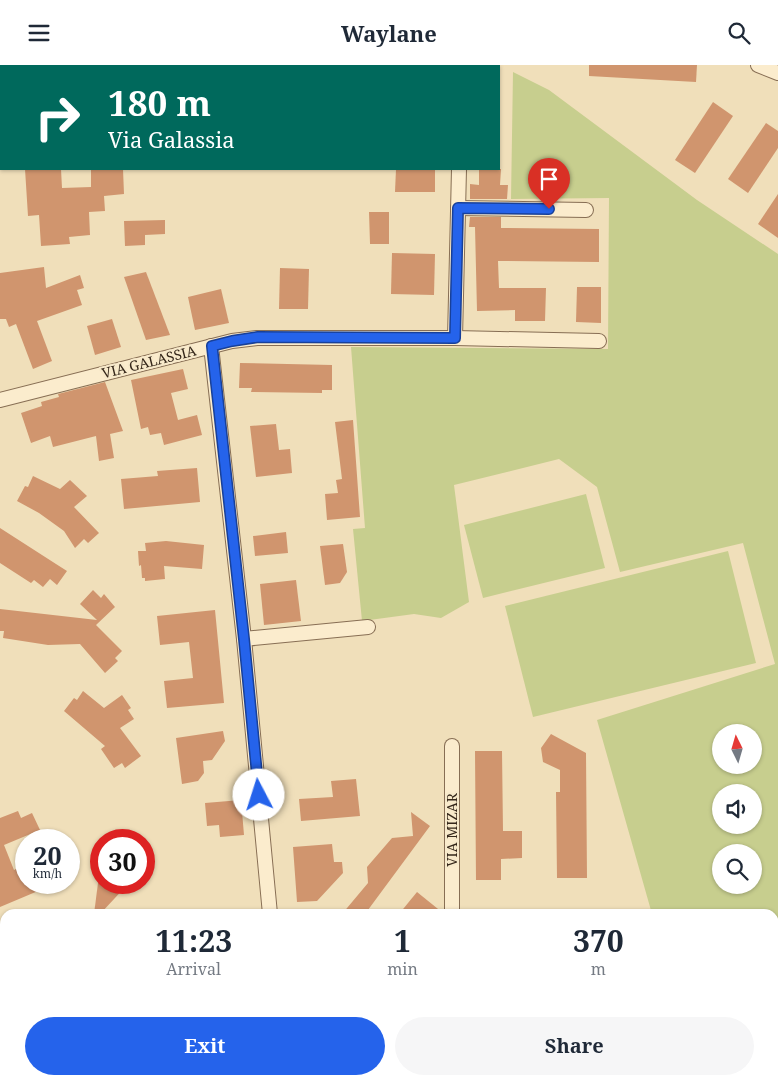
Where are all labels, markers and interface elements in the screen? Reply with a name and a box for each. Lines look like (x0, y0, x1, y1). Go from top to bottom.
text: Waylane (341, 18, 437, 48)
icon: menu (25, 19, 53, 47)
icon: search (725, 19, 753, 47)
text: 180 m (108, 79, 211, 126)
icon: right (25, 85, 90, 150)
text: Via Galassia (108, 124, 235, 154)
pin (528, 158, 570, 209)
icon: arrive (535, 165, 563, 193)
street label: VIA GALASSIA (100, 341, 198, 382)
north arrow (712, 724, 762, 774)
map controls (712, 724, 762, 894)
position arrow (232, 768, 284, 820)
button: sound (712, 784, 762, 834)
street label: VIA MIZAR (442, 792, 461, 867)
speed limit sign: 30 (90, 829, 155, 894)
text: 20 (33, 838, 62, 872)
button: search (712, 844, 762, 894)
text: km/h (33, 865, 62, 882)
text: 11:23 (155, 920, 232, 961)
text: 1 (394, 920, 411, 961)
text: 370 (573, 920, 624, 961)
text: Arrival (166, 958, 221, 980)
text: min (387, 958, 418, 980)
text: m (591, 958, 606, 980)
button: Exit (25, 1017, 385, 1075)
button: Share (395, 1017, 754, 1075)

